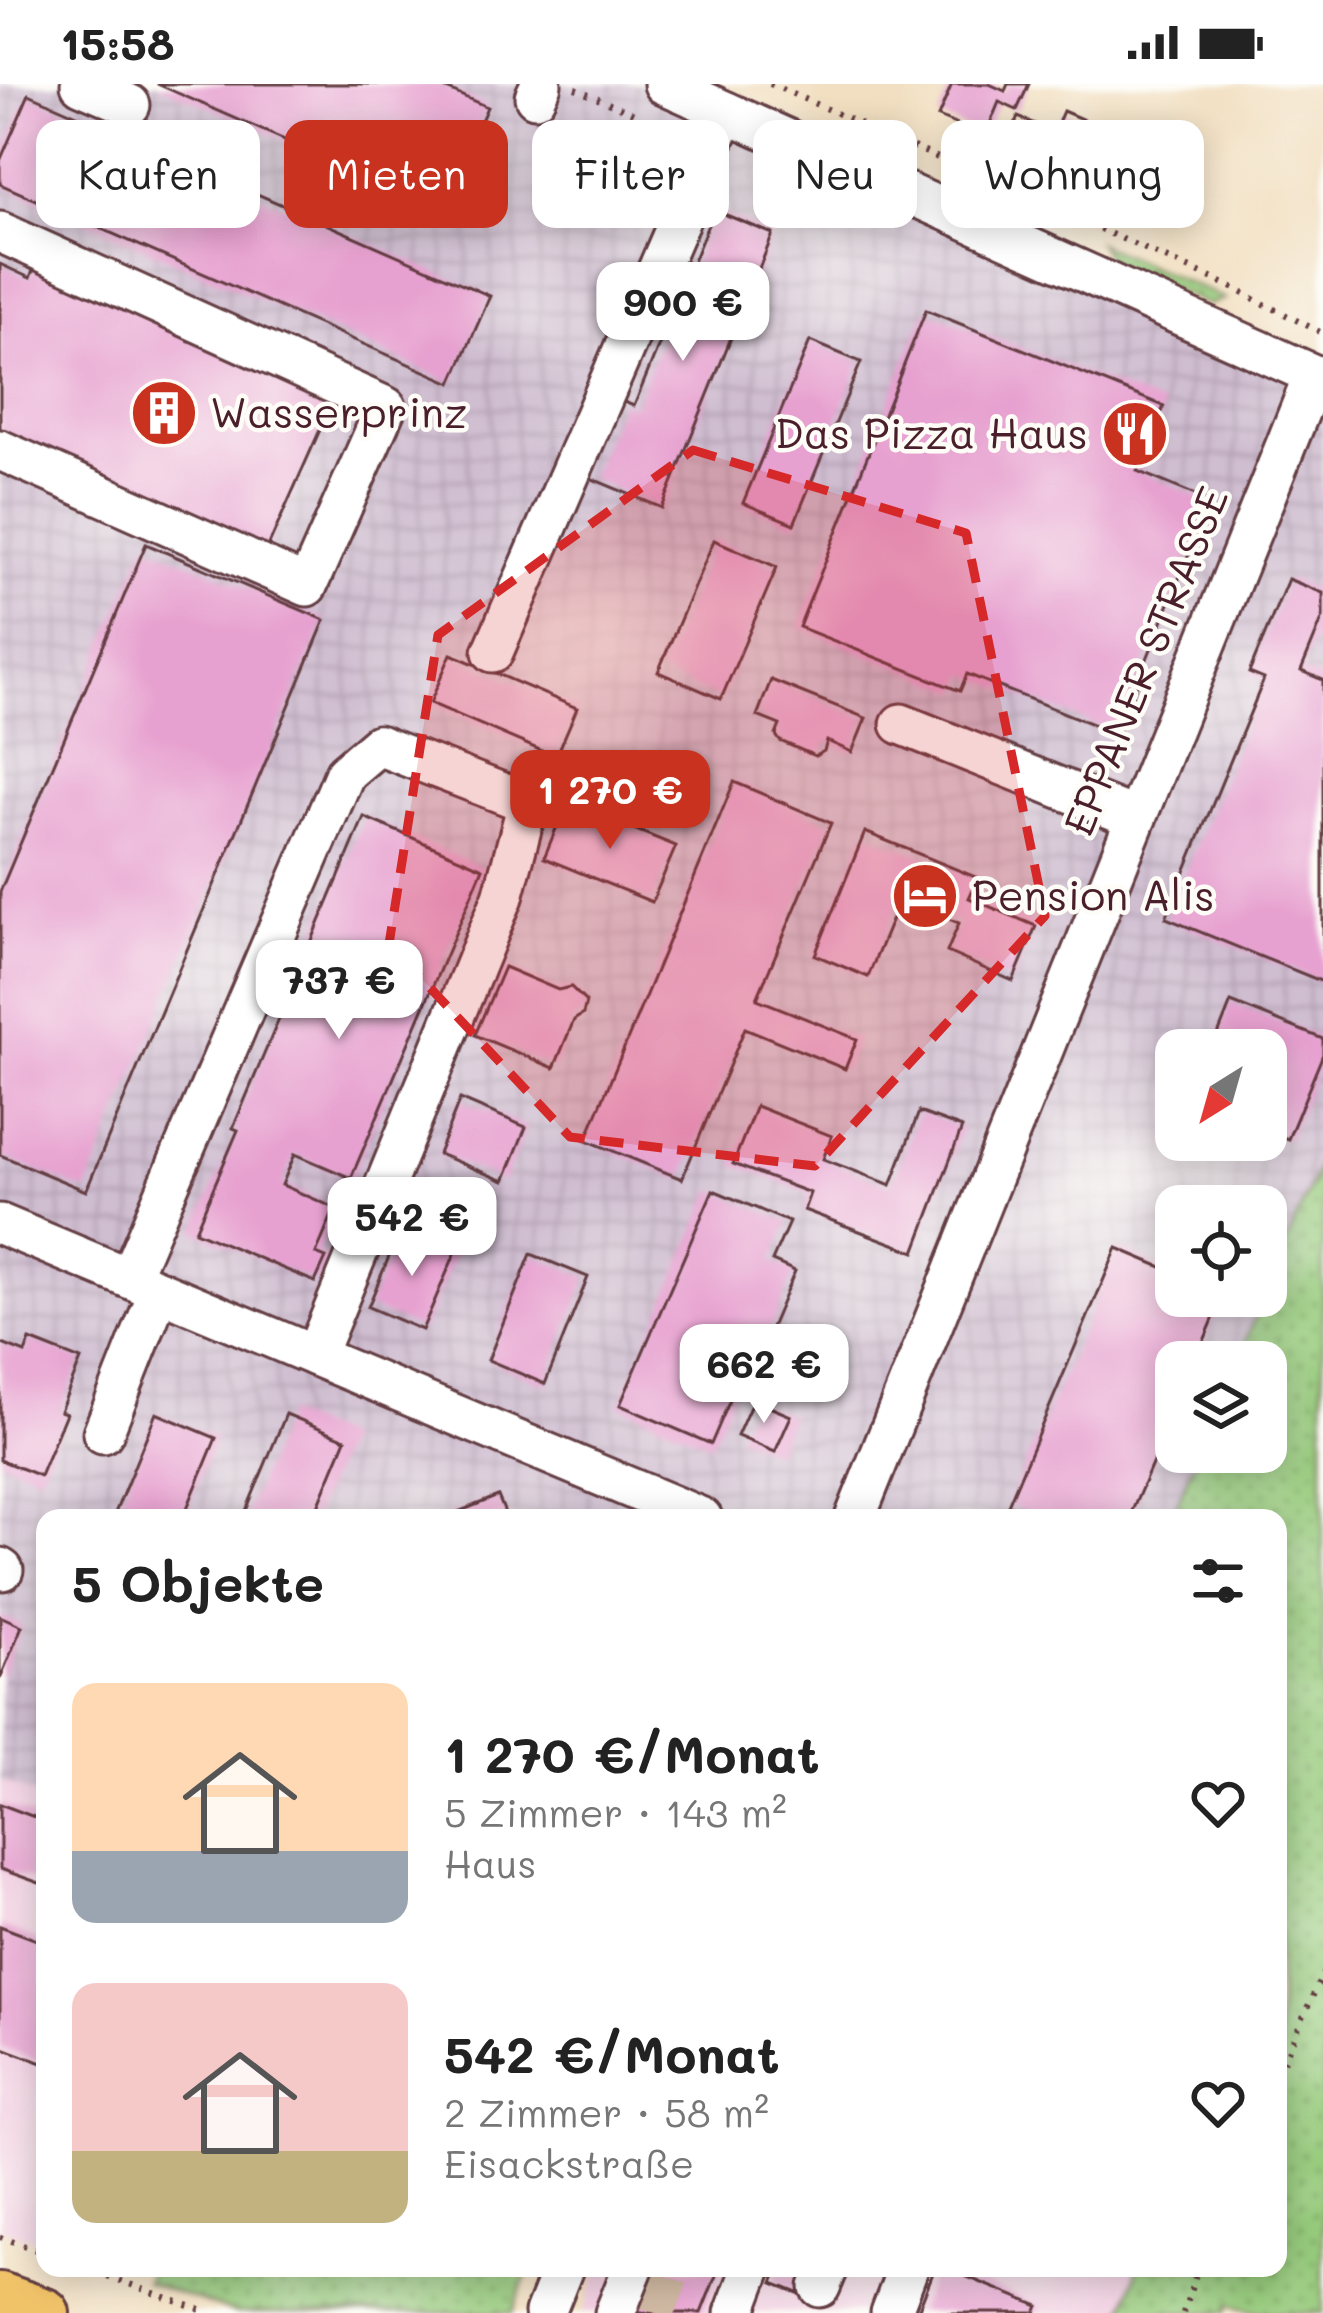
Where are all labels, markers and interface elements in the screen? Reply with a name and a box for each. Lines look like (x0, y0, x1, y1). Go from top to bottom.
text: 15:58 (60, 13, 175, 71)
chip: Kaufen (36, 120, 260, 228)
chip: Mieten (284, 120, 508, 228)
chip: Filter (532, 120, 729, 228)
chip: Neu (753, 120, 917, 228)
chip: Wohnung (941, 120, 1204, 228)
pin: 900 € (599, 262, 767, 364)
text: 900 € (623, 275, 743, 326)
building icon: Wasserprinz (129, 378, 199, 448)
place label: Wasserprinz (210, 384, 467, 439)
restaurant icon: Das Pizza Haus (1100, 399, 1170, 469)
place label: Das Pizza Haus (775, 405, 1088, 460)
street label: EPPANER STRASSE (1050, 478, 1240, 843)
pin: 1 270 € (499, 750, 721, 852)
text: 1 270 € (537, 763, 683, 814)
hotel icon: Pension Alis (890, 861, 960, 931)
place label: Pension Alis (972, 867, 1215, 922)
pin: 737 € (255, 940, 423, 1042)
text: 737 € (283, 953, 395, 1004)
north arrow (1155, 1029, 1287, 1161)
map controls (1155, 1029, 1287, 1473)
pin: 542 € (328, 1177, 496, 1279)
button: locate (1155, 1185, 1287, 1317)
text: 542 € (355, 1190, 469, 1241)
pin: 662 € (680, 1324, 848, 1426)
text: 662 € (707, 1337, 821, 1388)
button: layers (1155, 1341, 1287, 1473)
text: 5 Objekte (72, 1548, 324, 1615)
icon: filters (1185, 1548, 1251, 1614)
text: 1 270 €/Monat (444, 1719, 820, 1786)
icon: home (168, 1731, 312, 1875)
icon: heart (1185, 1770, 1251, 1836)
text: 5 Zimmer · 143 m² (444, 1786, 787, 1837)
text: Haus (444, 1837, 536, 1888)
text: 542 €/Monat (444, 2019, 780, 2086)
icon: home (168, 2031, 312, 2175)
icon: heart (1185, 2070, 1251, 2136)
text: 2 Zimmer · 58 m² (444, 2086, 769, 2137)
text: Eisackstraße (444, 2137, 694, 2188)

